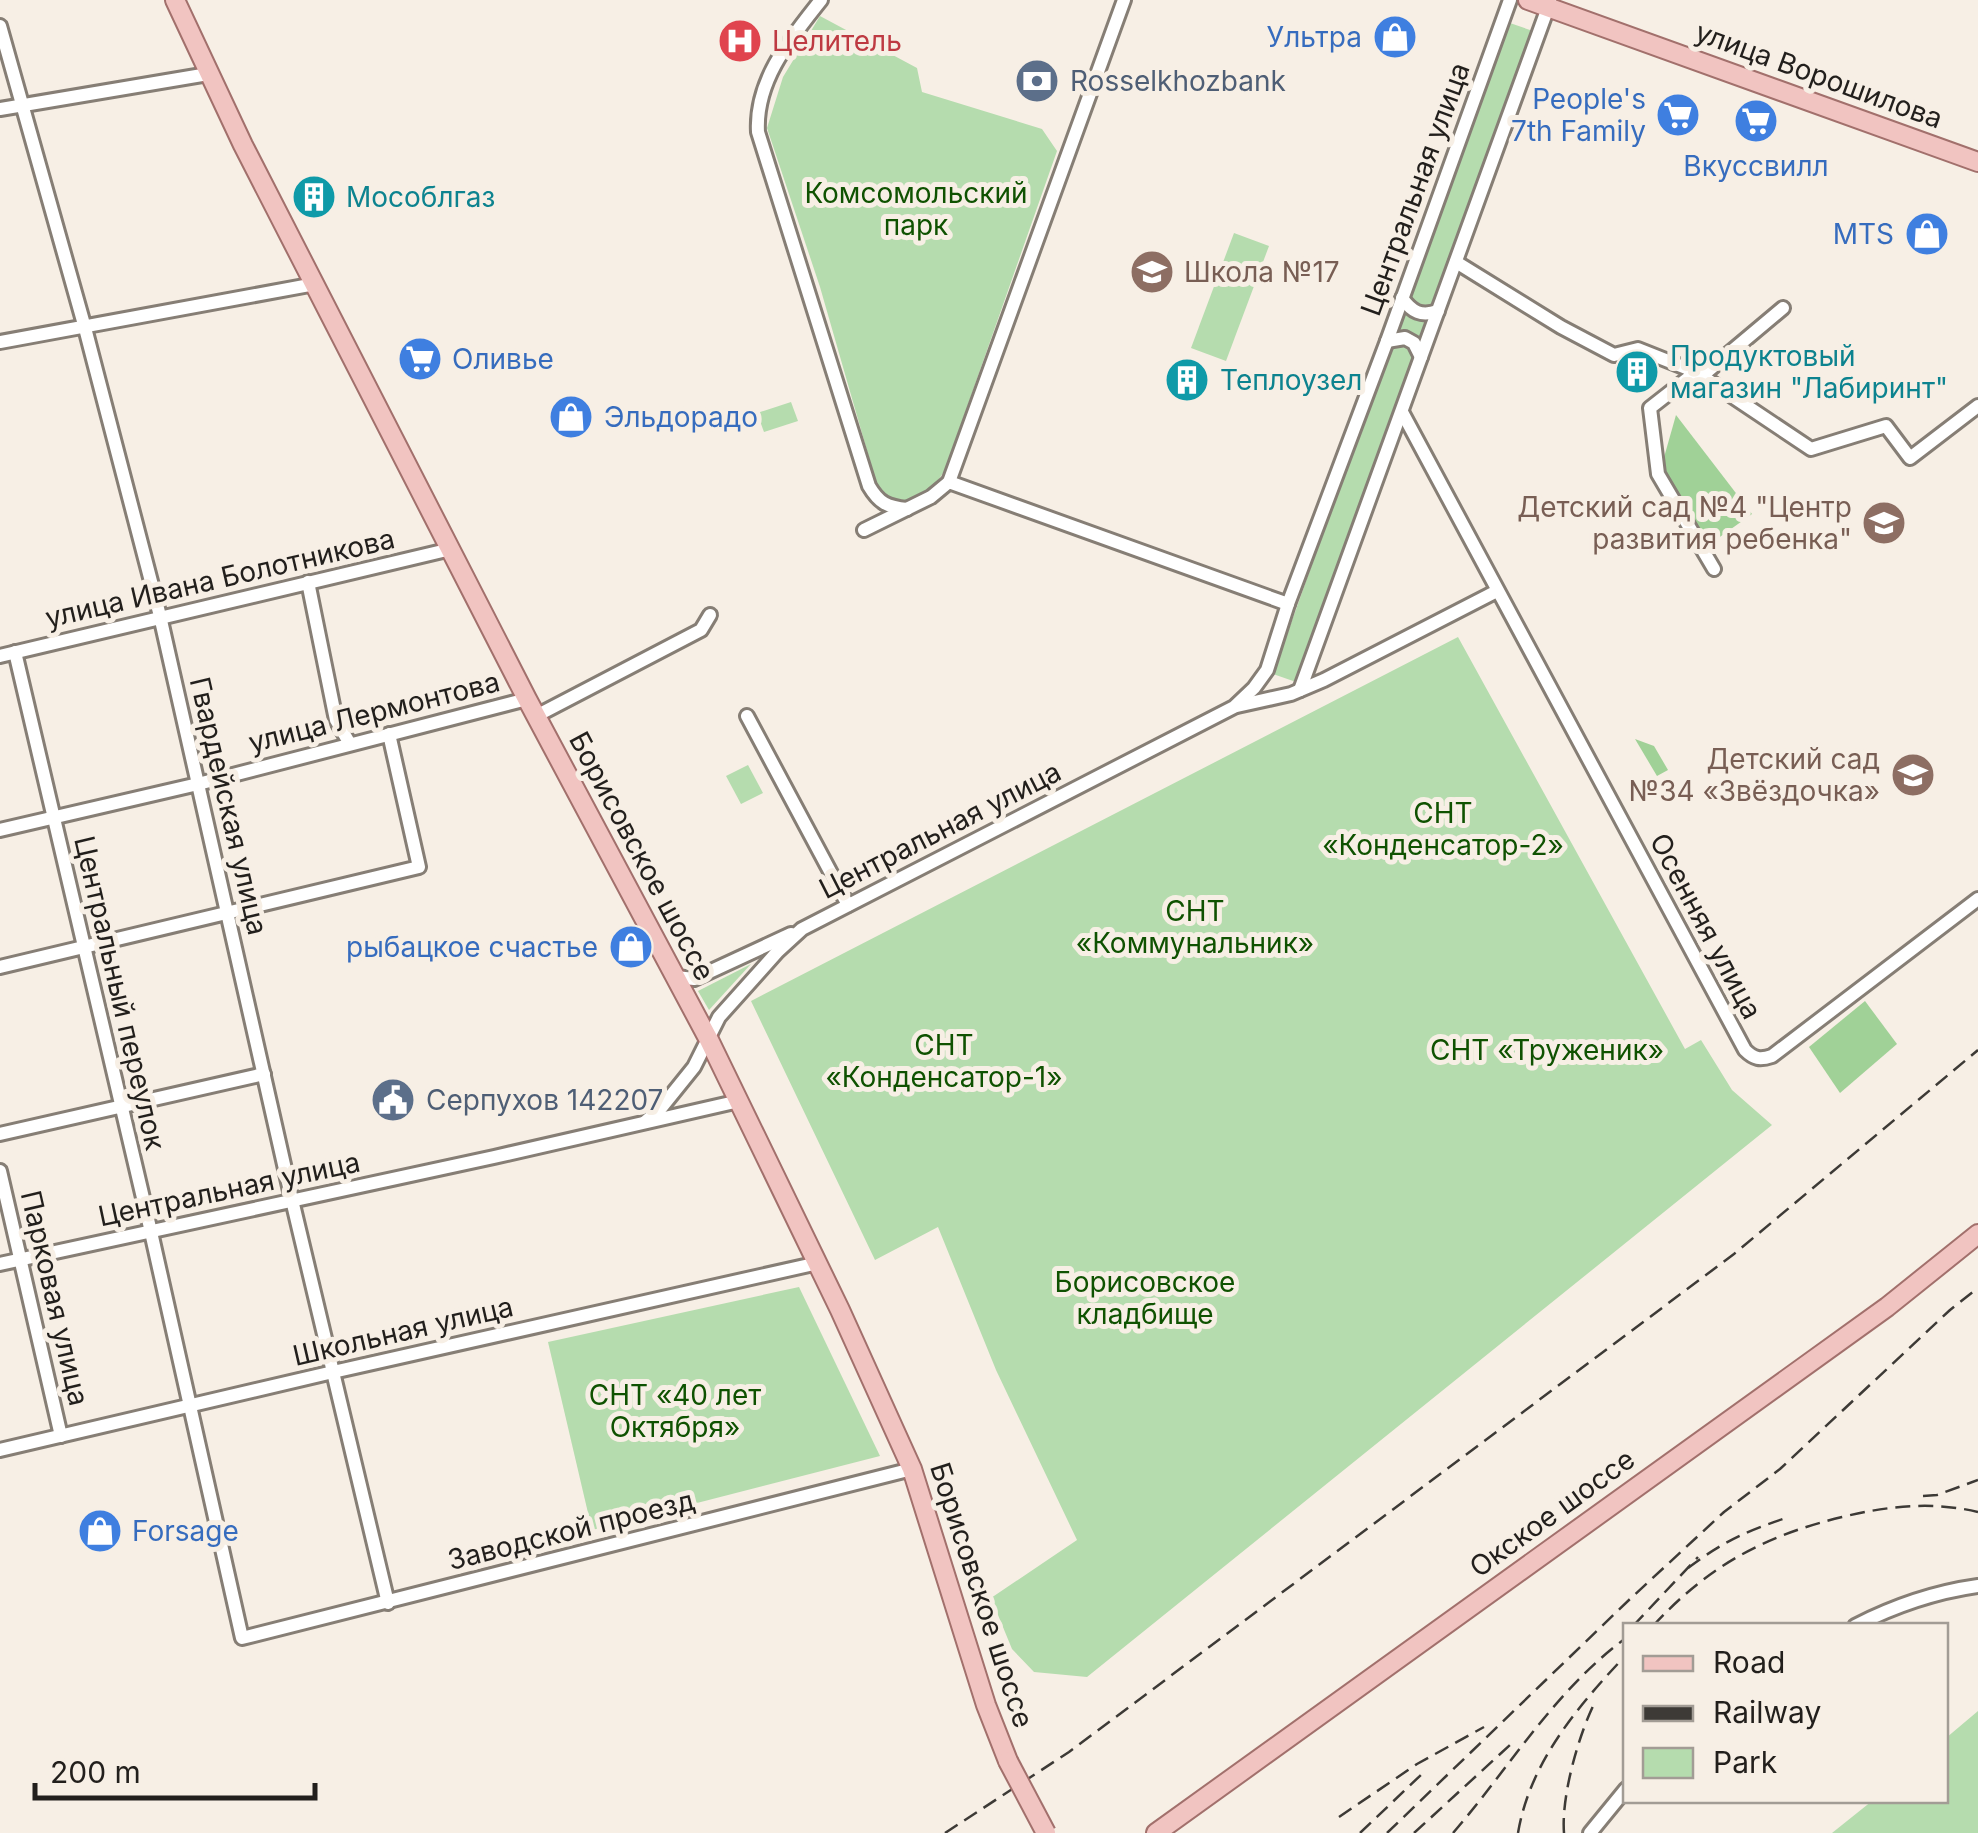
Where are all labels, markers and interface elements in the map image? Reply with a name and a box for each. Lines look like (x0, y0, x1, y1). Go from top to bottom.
shop icon: Ультра (1372, 14, 1418, 60)
street label: улица Ворошилова (1691, 14, 1947, 136)
hospital icon: Целитель (717, 18, 763, 64)
place label: Ультра (1267, 20, 1362, 54)
place label: Целитель (772, 24, 902, 58)
bank icon: Rosselkhozbank (1014, 58, 1060, 104)
street label: Центральная улица (1353, 58, 1477, 320)
place label: Rosselkhozbank (1070, 64, 1286, 98)
place label: People's 7th Family (1511, 82, 1646, 148)
supermarket icon: People's 7th Family (1655, 92, 1701, 138)
supermarket icon: Вкуссвилл (1733, 98, 1779, 144)
place label: Вкуссвилл (1683, 149, 1829, 183)
building icon: Мособлгаз (291, 174, 337, 220)
park label: Комсомольский парк (804, 176, 1028, 242)
place label: Мособлгаз (346, 180, 495, 214)
shop icon: MTS (1904, 211, 1950, 257)
place label: MTS (1833, 217, 1894, 251)
school or university icon: Школа №17 (1129, 249, 1175, 295)
place label: Школа №17 (1184, 255, 1340, 289)
supermarket icon: Оливье (397, 336, 443, 382)
place label: Продуктовый магазин "Лабиринт" (1670, 339, 1948, 405)
place label: Оливье (452, 342, 554, 376)
building icon: Продуктовый магазин "Лабиринт" (1614, 349, 1660, 395)
building icon: Теплоузел (1164, 357, 1210, 403)
place label: Теплоузел (1220, 363, 1362, 397)
shop icon: Эльдорадо (548, 394, 594, 440)
place label: Эльдорадо (604, 400, 758, 434)
place label: Детский сад №4 "Центр развития ребенка" (1517, 490, 1852, 556)
school or university icon: Детский сад №4 "Центр развития ребенка" (1861, 500, 1907, 546)
street label: улица Ивана Болотникова (42, 521, 398, 635)
street label: улица Лермонтова (245, 664, 503, 760)
street label: Гвардейская улица (183, 674, 275, 938)
street label: Борисовское шоссе (562, 726, 722, 986)
place label: Детский сад №34 «Звёздочка» (1629, 742, 1880, 808)
school or university icon: Детский сад №34 «Звёздочка» (1890, 752, 1936, 798)
street label: Центральная улица (813, 754, 1067, 906)
park label: СНТ «Конденсатор-2» (1322, 796, 1564, 862)
street label: Осенняя улица (1643, 827, 1769, 1025)
street label: Центральный переулок (67, 833, 173, 1153)
park label: СНТ «Коммунальник» (1076, 894, 1314, 960)
shop icon: рыбацкое счастье (608, 924, 654, 970)
place label: рыбацкое счастье (346, 930, 598, 964)
park label: СНТ «Конденсатор-1» (826, 1028, 1062, 1094)
park label: СНТ «Труженик» (1430, 1033, 1664, 1067)
public building icon: Серпухов 142207 (370, 1077, 416, 1123)
place label: Серпухов 142207 (426, 1083, 663, 1117)
street label: Центральная улица (95, 1145, 363, 1233)
street label: Парковая улица (14, 1187, 96, 1409)
park label: Борисовское кладбище (1055, 1265, 1235, 1331)
street label: Школьная улица (289, 1289, 517, 1373)
park label: СНТ «40 лет Октября» (589, 1378, 761, 1444)
street label: Окское шоссе (1463, 1442, 1641, 1584)
street label: Борисовское шоссе (923, 1458, 1041, 1732)
street label: Заводской проезд (444, 1483, 698, 1577)
shop icon: Forsage (77, 1508, 123, 1554)
place label: Forsage (132, 1514, 239, 1548)
legend (1623, 1623, 1948, 1803)
text: Road (1713, 1644, 1785, 1680)
text: Railway (1713, 1694, 1821, 1730)
scale bar (35, 1738, 315, 1800)
text: Park (1713, 1744, 1778, 1780)
text: 200 m (50, 1754, 141, 1790)

